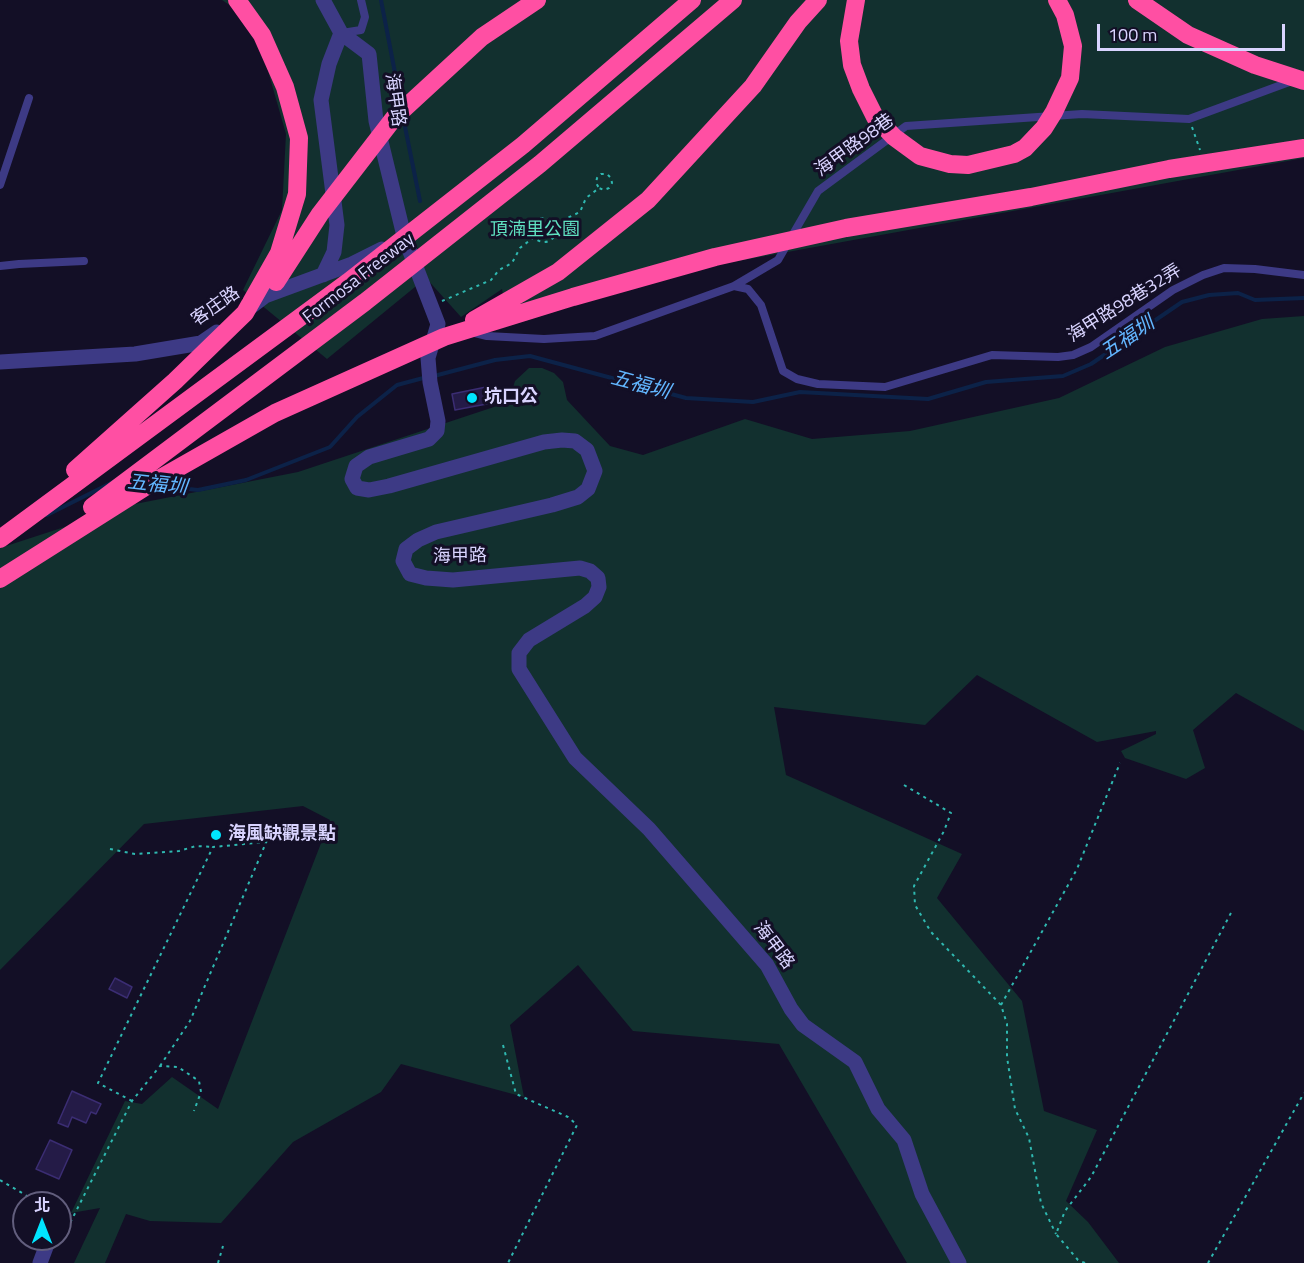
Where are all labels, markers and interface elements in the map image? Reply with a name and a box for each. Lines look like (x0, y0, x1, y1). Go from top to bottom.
scale bar (1100, 12, 1288, 50)
text: 100 m (1108, 21, 1157, 48)
street label: 海甲路 (380, 72, 408, 128)
street label: 海甲路98巷 (811, 110, 899, 182)
park label: 頂湳里公園 (490, 220, 580, 242)
street label: Formosa Freeway (299, 229, 419, 329)
street label: 海甲路98巷32弄 (1064, 260, 1186, 348)
street label: 客庄路 (188, 283, 244, 331)
water label: 五福圳 (1096, 312, 1160, 366)
water label: 五福圳 (608, 367, 672, 405)
place label: 坑口公 (484, 387, 538, 409)
marker: 坑口公 (465, 391, 479, 405)
water label: 五福圳 (126, 471, 188, 501)
street label: 海甲路 (433, 546, 487, 568)
place label: 海風缺觀景點 (228, 824, 336, 846)
marker: 海風缺觀景點 (209, 828, 223, 842)
street label: 海甲路 (748, 918, 798, 974)
north arrow (12, 1191, 72, 1251)
text: 北 (34, 1193, 50, 1217)

